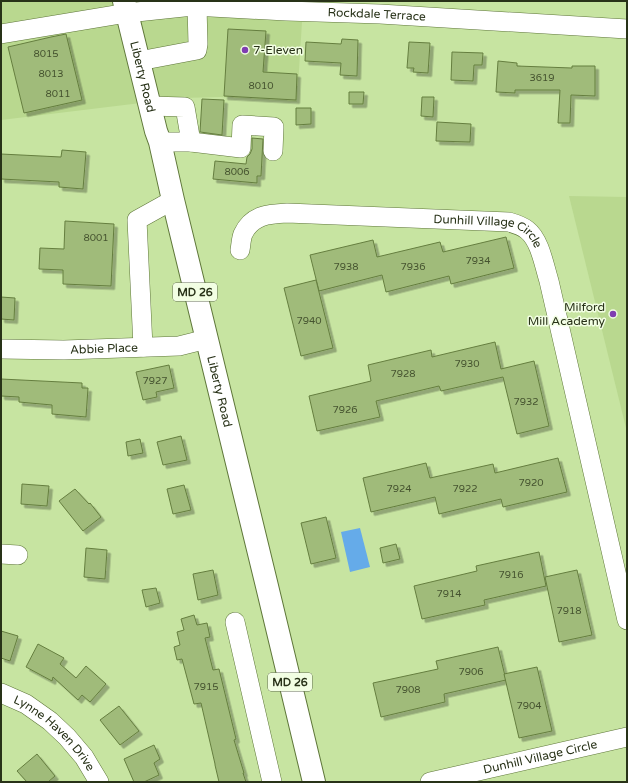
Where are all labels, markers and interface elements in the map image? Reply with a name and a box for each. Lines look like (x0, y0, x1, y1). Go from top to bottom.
street label: Rockdale Terrace (327, 5, 426, 24)
street label: Liberty Road (127, 40, 158, 114)
place label: 7-Eleven (253, 43, 303, 57)
marker: 7-Eleven (240, 45, 250, 55)
house number: 8015 (33, 48, 59, 60)
house number: 8013 (38, 68, 64, 80)
house number: 3619 (529, 72, 555, 84)
house number: 8010 (248, 80, 274, 92)
house number: 8011 (45, 88, 71, 100)
house number: 8006 (224, 166, 250, 178)
street label: Dunhill Village Circle (433, 212, 545, 250)
house number: 8001 (83, 232, 109, 244)
house number: 7934 (465, 255, 491, 267)
house number: 7938 (333, 261, 359, 273)
house number: 7936 (400, 261, 426, 273)
road number: MD 26 (173, 283, 217, 301)
place label: Milford Mill Academy (528, 300, 606, 328)
marker: Milford Mill Academy (608, 309, 618, 319)
house number: 7940 (296, 315, 322, 327)
street label: Abbie Place (70, 340, 138, 357)
street label: Liberty Road (204, 354, 235, 429)
house number: 7930 (454, 358, 480, 370)
house number: 7928 (390, 368, 416, 380)
house number: 7927 (142, 375, 168, 387)
house number: 7932 (513, 396, 539, 408)
house number: 7926 (332, 404, 358, 416)
house number: 7920 (518, 477, 544, 489)
house number: 7924 (386, 483, 412, 495)
house number: 7922 (452, 483, 478, 495)
house number: 7916 (498, 569, 524, 581)
house number: 7914 (436, 588, 462, 600)
house number: 7918 (556, 605, 582, 617)
house number: 7906 (458, 666, 484, 678)
road number: MD 26 (268, 673, 312, 691)
house number: 7915 (193, 681, 219, 693)
house number: 7908 (395, 684, 421, 696)
street label: Lynne Haven Drive (12, 692, 98, 774)
house number: 7904 (516, 700, 542, 712)
street label: Dunhill Village Circle (482, 737, 599, 777)

